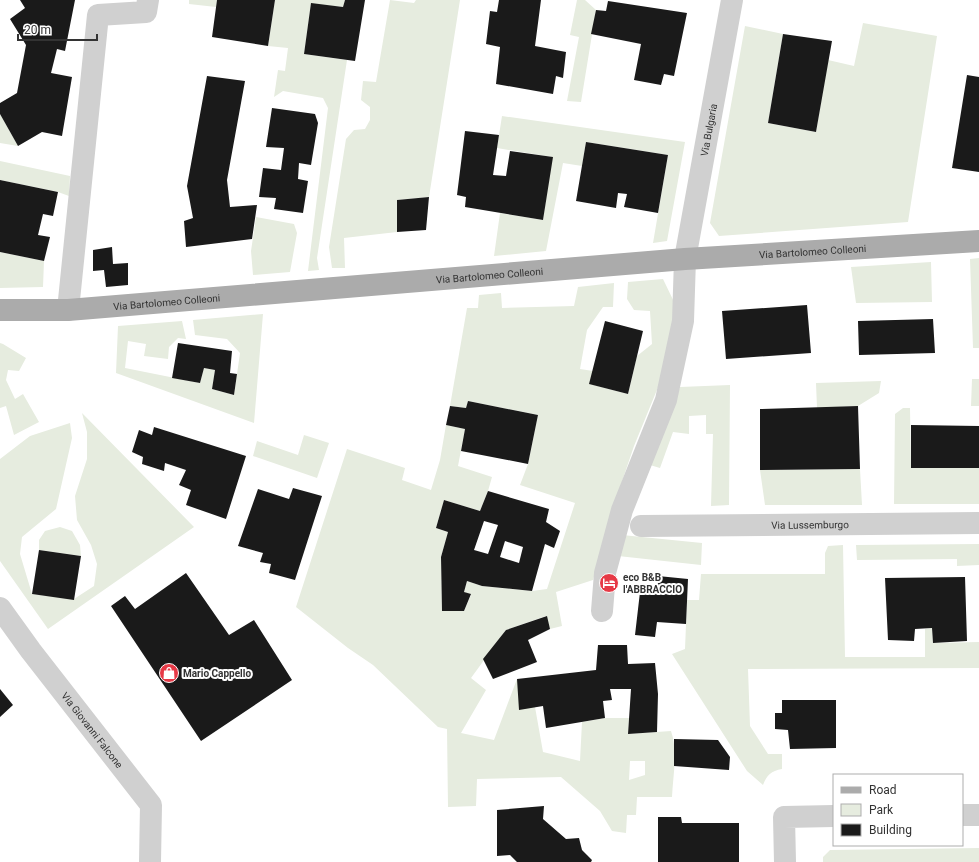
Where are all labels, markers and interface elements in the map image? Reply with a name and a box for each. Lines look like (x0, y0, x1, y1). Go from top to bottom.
scale bar (18, 16, 97, 42)
text: 20 m (24, 23, 51, 37)
street label: Via Bulgaria (698, 103, 719, 157)
street label: Via Bartolomeo Colleoni (759, 242, 867, 260)
street label: Via Bartolomeo Colleoni (436, 265, 544, 285)
street label: Via Bartolomeo Colleoni (113, 292, 221, 312)
street label: Via Lussemburgo (771, 519, 849, 530)
hotel icon: eco B&B l'ABBRACCIO (598, 572, 620, 594)
place label: eco B&B l'ABBRACCIO (623, 572, 682, 595)
shop icon: Mario Cappello (158, 662, 180, 684)
place label: Mario Cappello (183, 668, 251, 679)
street label: Via Giovanni Falcone (60, 690, 125, 770)
legend (833, 774, 963, 846)
text: Road (869, 783, 897, 797)
text: Park (869, 803, 894, 817)
text: Building (869, 823, 912, 837)

